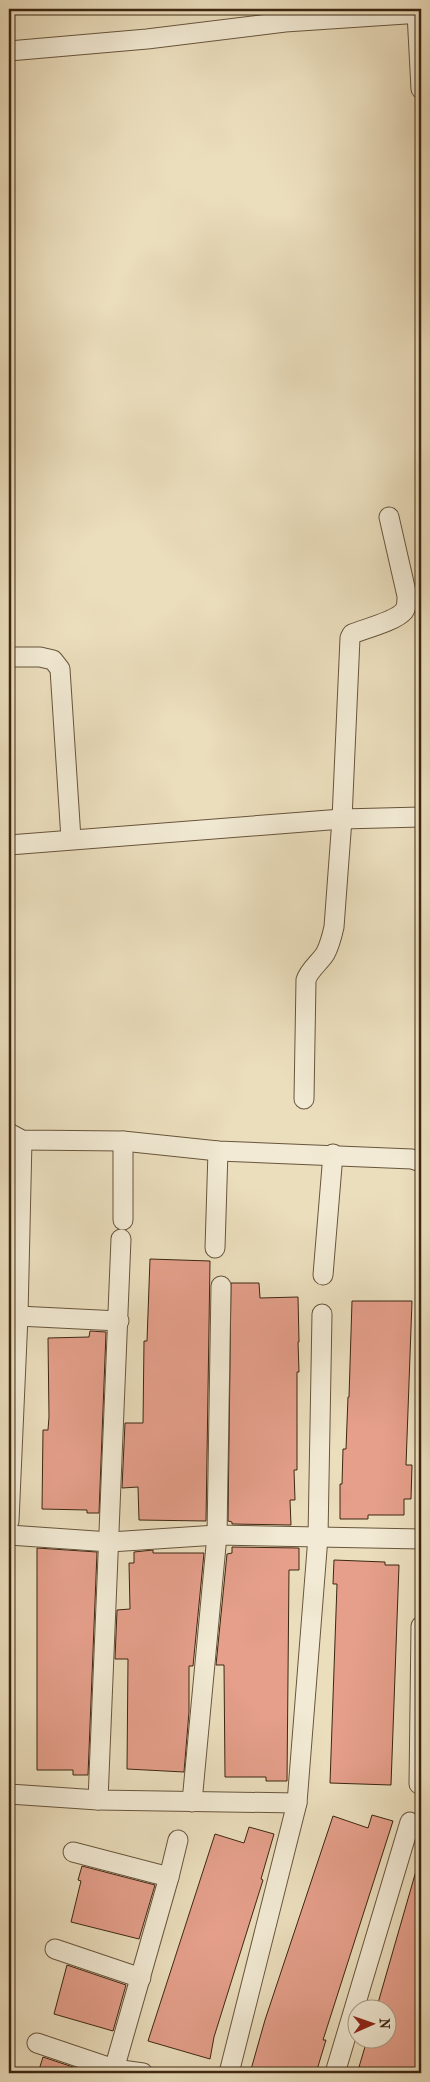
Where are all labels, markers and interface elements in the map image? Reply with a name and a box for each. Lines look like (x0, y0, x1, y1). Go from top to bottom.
north arrow (348, 2000, 398, 2050)
text: N (376, 2018, 393, 2030)

